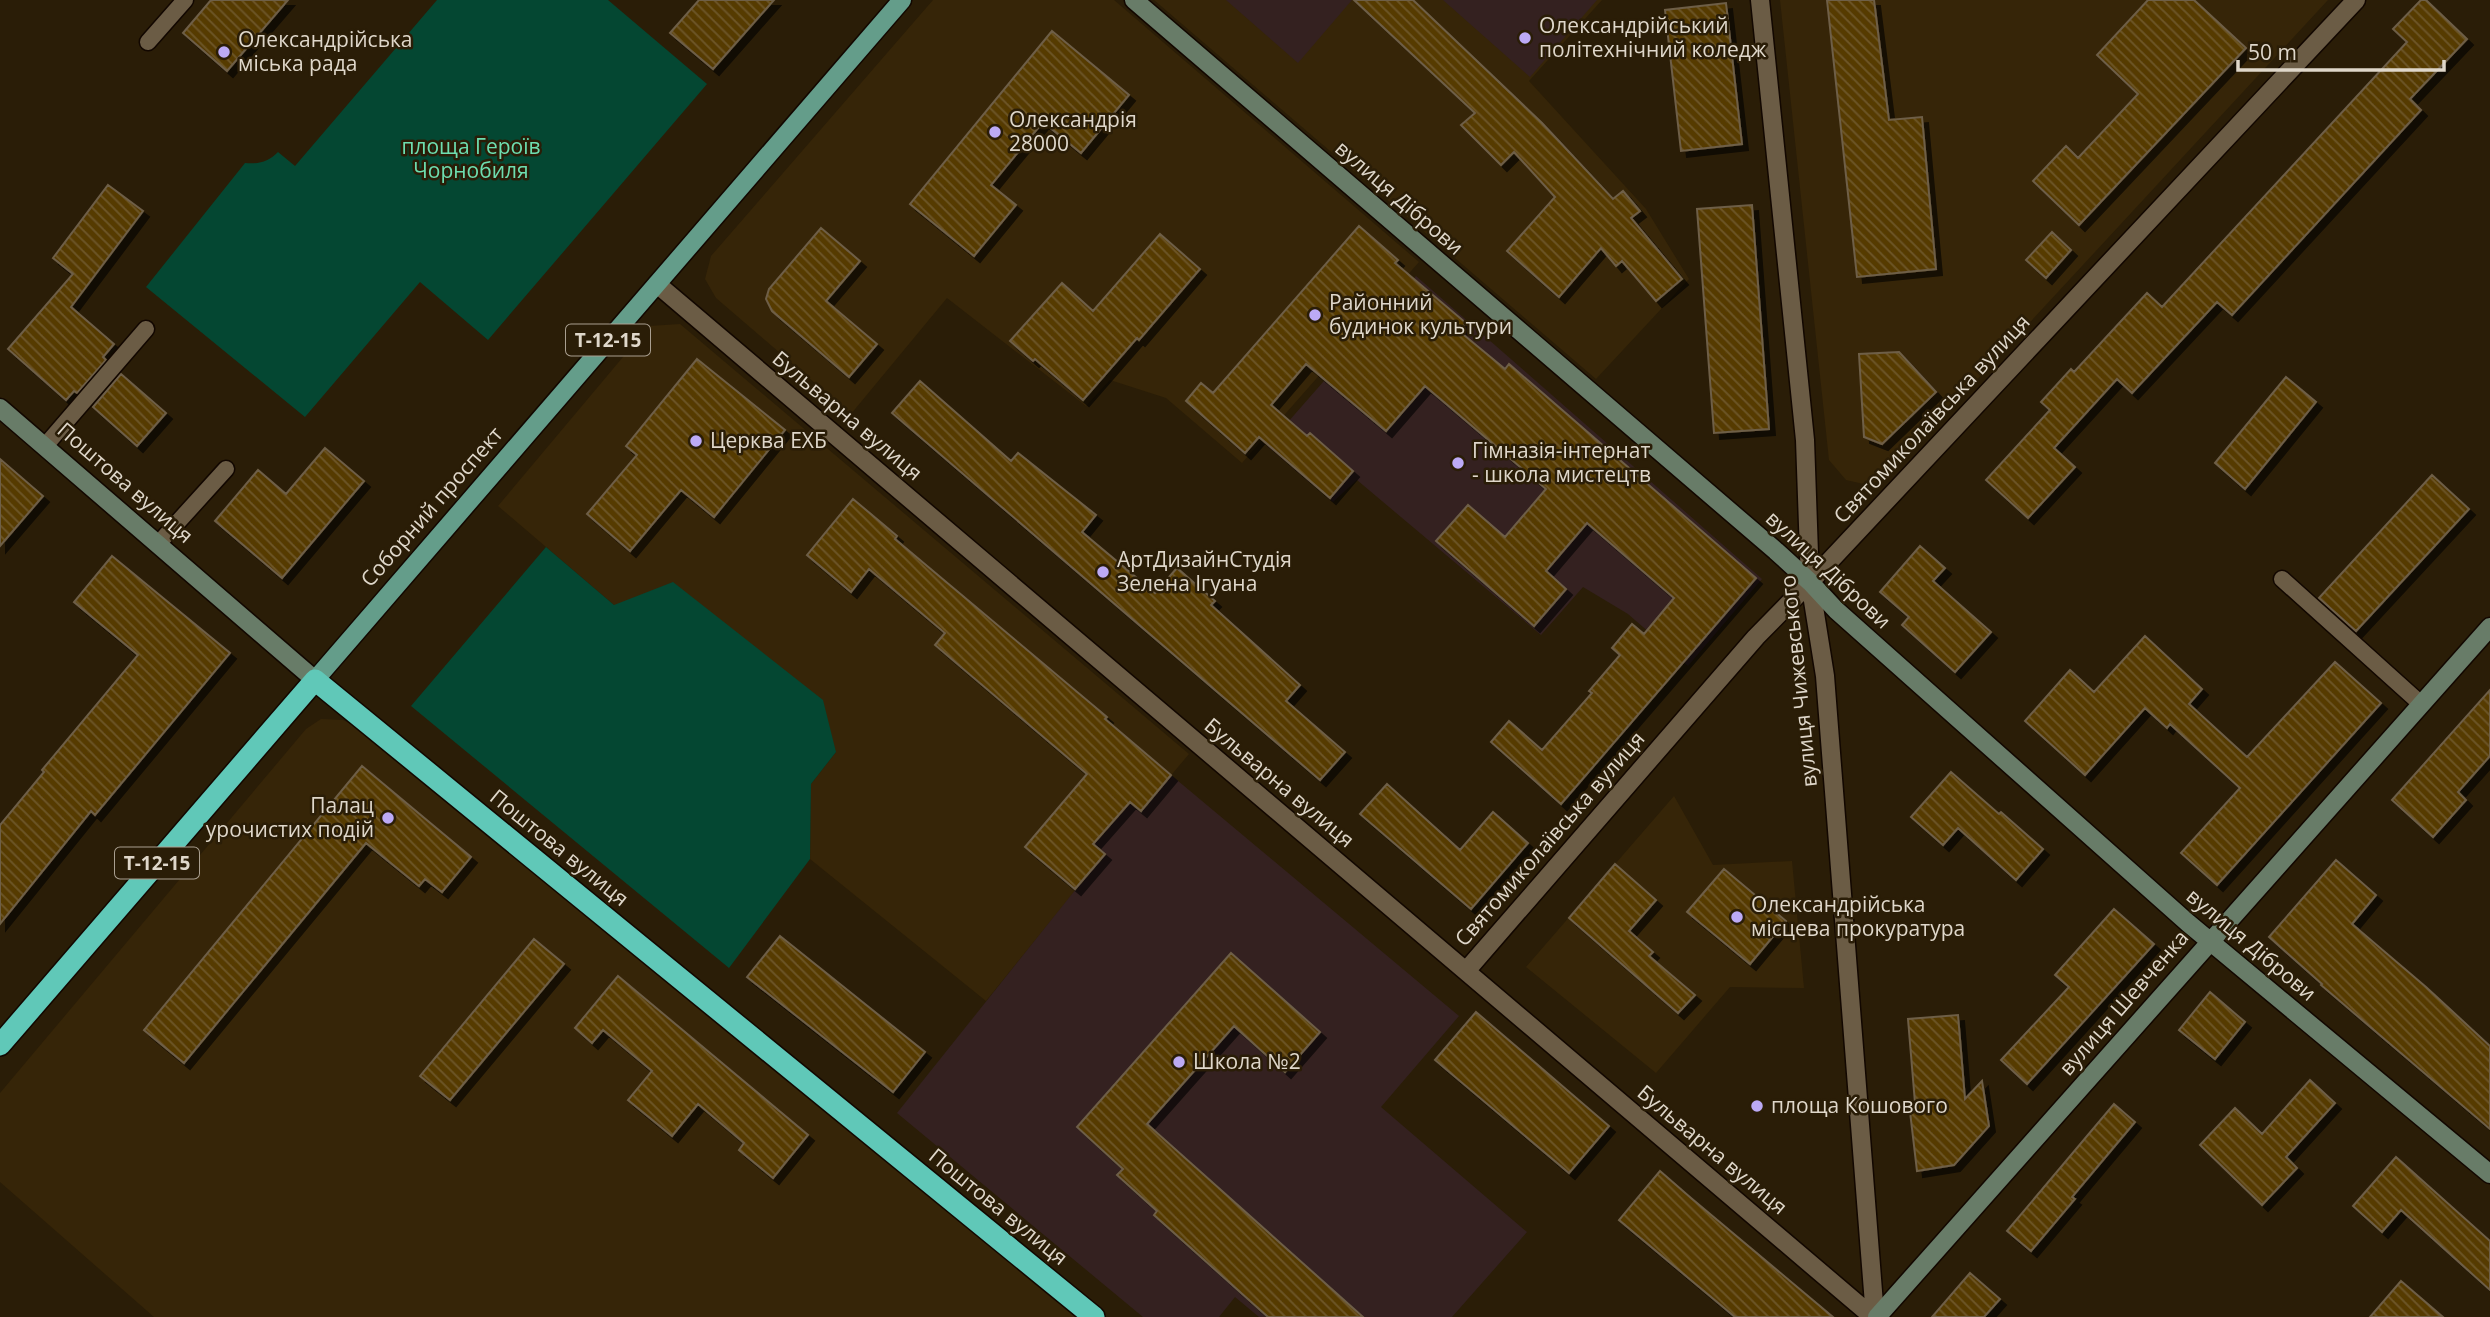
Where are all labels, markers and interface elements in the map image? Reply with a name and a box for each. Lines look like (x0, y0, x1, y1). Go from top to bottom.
place label: Олександрійський політехнічний коледж (1539, 11, 1767, 63)
place label: Олександрійська міська рада (238, 25, 413, 77)
scale bar (2238, 28, 2444, 72)
marker: Олександрійський політехнічний коледж (1517, 30, 1533, 46)
text: 50 m (2248, 38, 2297, 66)
marker: Олександрійська міська рада (216, 44, 232, 60)
place label: Олександрія 28000 (1009, 105, 1137, 157)
marker: Олександрія 28000 (987, 124, 1003, 140)
park label: площа Героїв Чорнобиля (401, 132, 541, 184)
street label: вулиця Діброви (1330, 134, 1470, 261)
place label: Районний будинок культури (1329, 288, 1512, 340)
marker: Районний будинок культури (1307, 307, 1323, 323)
street label: Святомиколаївська вулиця (1827, 308, 2036, 529)
road number: Т-12-15 (566, 324, 650, 356)
street label: Бульварна вулиця (767, 344, 928, 486)
street label: Поштова вулиця (52, 416, 199, 549)
street label: Соборний проспект (354, 420, 509, 592)
place label: Церква ЕХБ (710, 426, 827, 454)
marker: Церква ЕХБ (688, 433, 704, 449)
place label: Гімназія-інтернат - школа мистецтв (1472, 436, 1651, 488)
marker: Гімназія-інтернат - школа мистецтв (1450, 455, 1466, 471)
street label: вулиця Діброви (1760, 504, 1897, 634)
place label: АртДизайнСтудія Зелена Ігуана (1117, 545, 1292, 597)
marker: АртДизайнСтудія Зелена Ігуана (1095, 564, 1111, 580)
street label: вулиця Чижевського (1773, 574, 1823, 788)
street label: Бульварна вулиця (1199, 711, 1360, 853)
street label: Святомиколаївська вулиця (1448, 725, 1650, 952)
street label: Поштова вулиця (484, 783, 635, 912)
place label: Палац урочистих подій (206, 791, 374, 843)
marker: Палац урочистих подій (380, 810, 396, 826)
road number: Т-12-15 (115, 848, 199, 878)
street label: вулиця Діброви (2181, 882, 2322, 1007)
place label: Олександрійська місцева прокуратура (1751, 890, 1965, 942)
marker: Олександрійська місцева прокуратура (1729, 909, 1745, 925)
street label: вулиця Шевченка (2052, 924, 2194, 1081)
place label: Школа №2 (1193, 1047, 1301, 1075)
marker: Школа №2 (1171, 1054, 1187, 1070)
street label: Бульварна вулиця (1632, 1078, 1793, 1220)
place label: площа Кошового (1771, 1091, 1948, 1119)
marker: площа Кошового (1749, 1098, 1765, 1114)
street label: Поштова вулиця (923, 1142, 1074, 1271)

